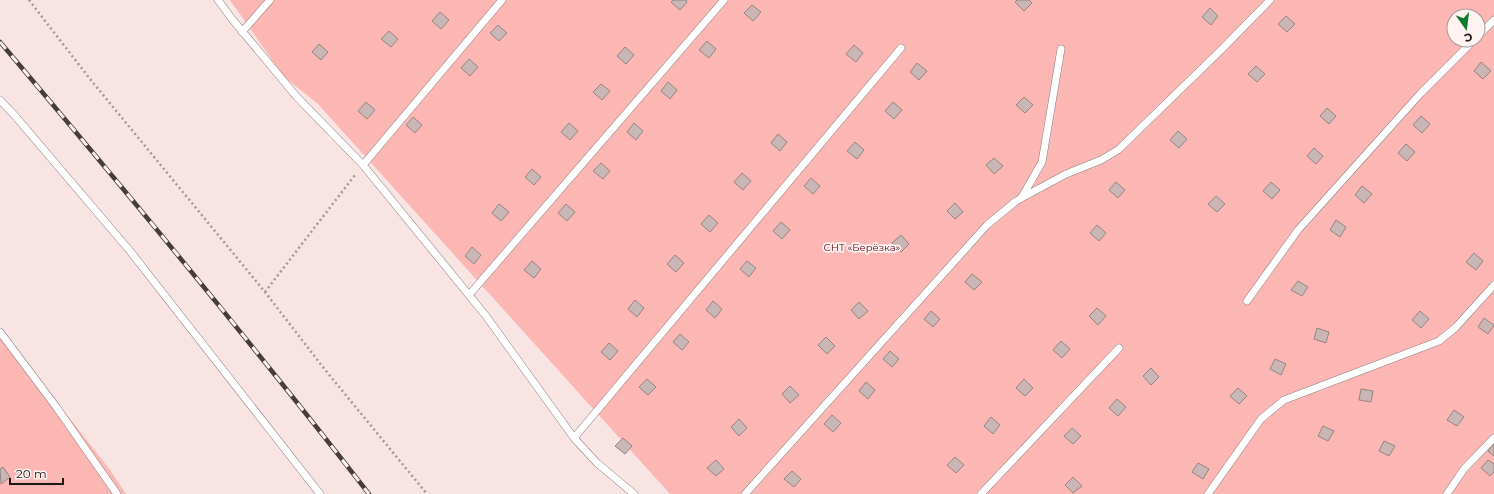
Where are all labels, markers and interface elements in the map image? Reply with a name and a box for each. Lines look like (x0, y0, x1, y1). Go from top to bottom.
north arrow (1446, 8, 1486, 48)
text: С (1463, 30, 1474, 45)
park label: СНТ «Берёзка» (824, 241, 901, 254)
scale bar (10, 460, 63, 486)
text: 20 m (16, 466, 47, 481)

